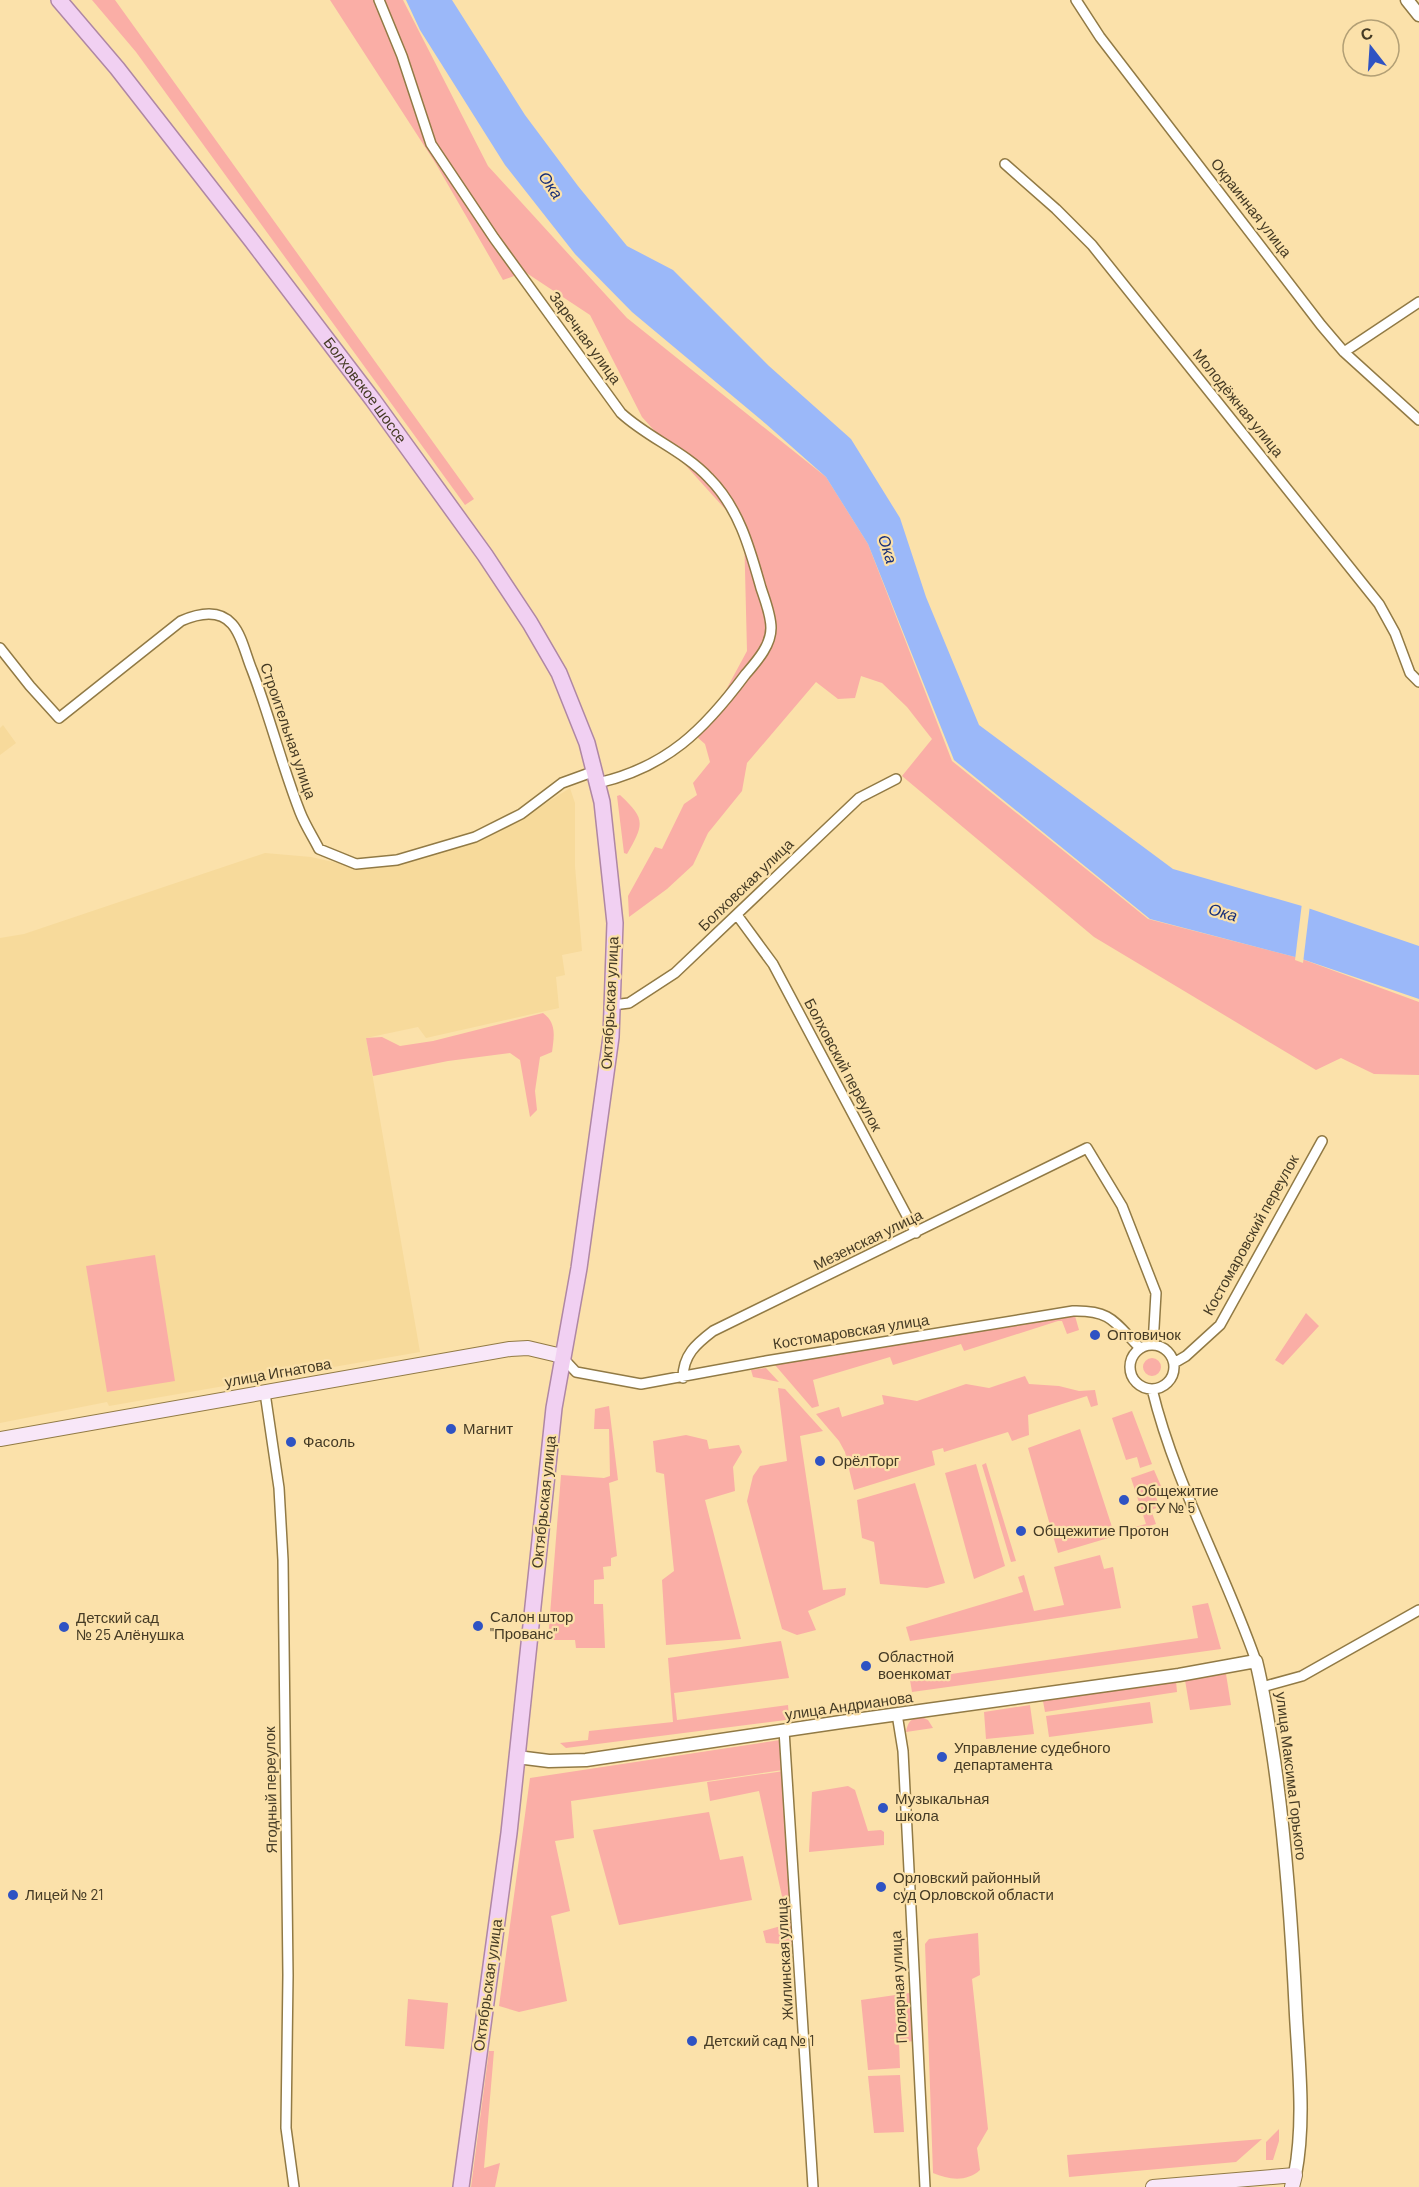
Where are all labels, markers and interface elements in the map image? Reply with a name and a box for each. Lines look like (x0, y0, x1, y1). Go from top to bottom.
north arrow (1341, 18, 1401, 78)
text: С (1358, 22, 1375, 44)
street label: Окраинная улица (1208, 154, 1296, 261)
water label: Ока (535, 167, 568, 202)
street label: Заречная улица (546, 287, 626, 388)
street label: Болховское шоссе (320, 333, 411, 446)
street label: Молодёжная улица (1190, 345, 1288, 461)
water label: Ока (875, 532, 902, 566)
street label: Строительная улица (257, 660, 321, 802)
street label: Болховская улица (694, 834, 797, 934)
water label: Ока (1207, 898, 1240, 925)
street label: Октябрьская улица (597, 935, 622, 1070)
street label: Болховский переулок (801, 995, 887, 1134)
street label: Костомаровский переулок (1198, 1151, 1302, 1318)
street label: Мезенская улица (810, 1205, 926, 1273)
street label: Костомаровская улица (771, 1310, 931, 1352)
place label: Оптовичок (1107, 1325, 1181, 1343)
marker: Оптовичок (1088, 1328, 1102, 1342)
street label: улица Игнатова (223, 1354, 333, 1390)
place label: Магнит (463, 1419, 513, 1437)
marker: Магнит (444, 1422, 458, 1436)
place label: Фасоль (303, 1432, 355, 1450)
street label: Октябрьская улица (527, 1434, 559, 1569)
marker: Фасоль (284, 1435, 298, 1449)
place label: ОрёлТорг (832, 1451, 900, 1469)
marker: ОрёлТорг (813, 1454, 827, 1468)
place label: Общежитие ОГУ № 5 (1136, 1481, 1219, 1516)
marker: Общежитие ОГУ № 5 (1117, 1493, 1131, 1507)
place label: Общежитие Протон (1033, 1521, 1169, 1539)
marker: Общежитие Протон (1014, 1524, 1028, 1538)
place label: Салон штор "Прованс" (490, 1607, 573, 1642)
place label: Детский сад № 25 Алёнушка (76, 1608, 185, 1643)
marker: Салон штор "Прованс" (471, 1619, 485, 1633)
marker: Детский сад № 25 Алёнушка (57, 1620, 71, 1634)
place label: Областной военкомат (878, 1647, 954, 1682)
marker: Областной военкомат (859, 1659, 873, 1673)
street label: улица Андрианова (784, 1687, 915, 1723)
street label: улица Максима Горького (1273, 1691, 1311, 1861)
street label: Ягодный переулок (260, 1726, 280, 1854)
place label: Управление судебного департамента (954, 1738, 1111, 1773)
marker: Управление судебного департамента (935, 1750, 949, 1764)
place label: Музыкальная школа (895, 1789, 989, 1824)
marker: Музыкальная школа (876, 1801, 890, 1815)
place label: Орловский районный суд Орловской области (893, 1868, 1054, 1903)
marker: Орловский районный суд Орловской области (874, 1880, 888, 1894)
place label: Лицей № 21 (25, 1885, 104, 1903)
marker: Лицей № 21 (6, 1888, 20, 1902)
street label: Жилинская улица (772, 1897, 796, 2021)
street label: Октябрьская улица (469, 1917, 505, 2052)
street label: Полярная улица (886, 1930, 910, 2044)
place label: Детский сад № 1 (704, 2031, 814, 2049)
marker: Детский сад № 1 (685, 2034, 699, 2048)

